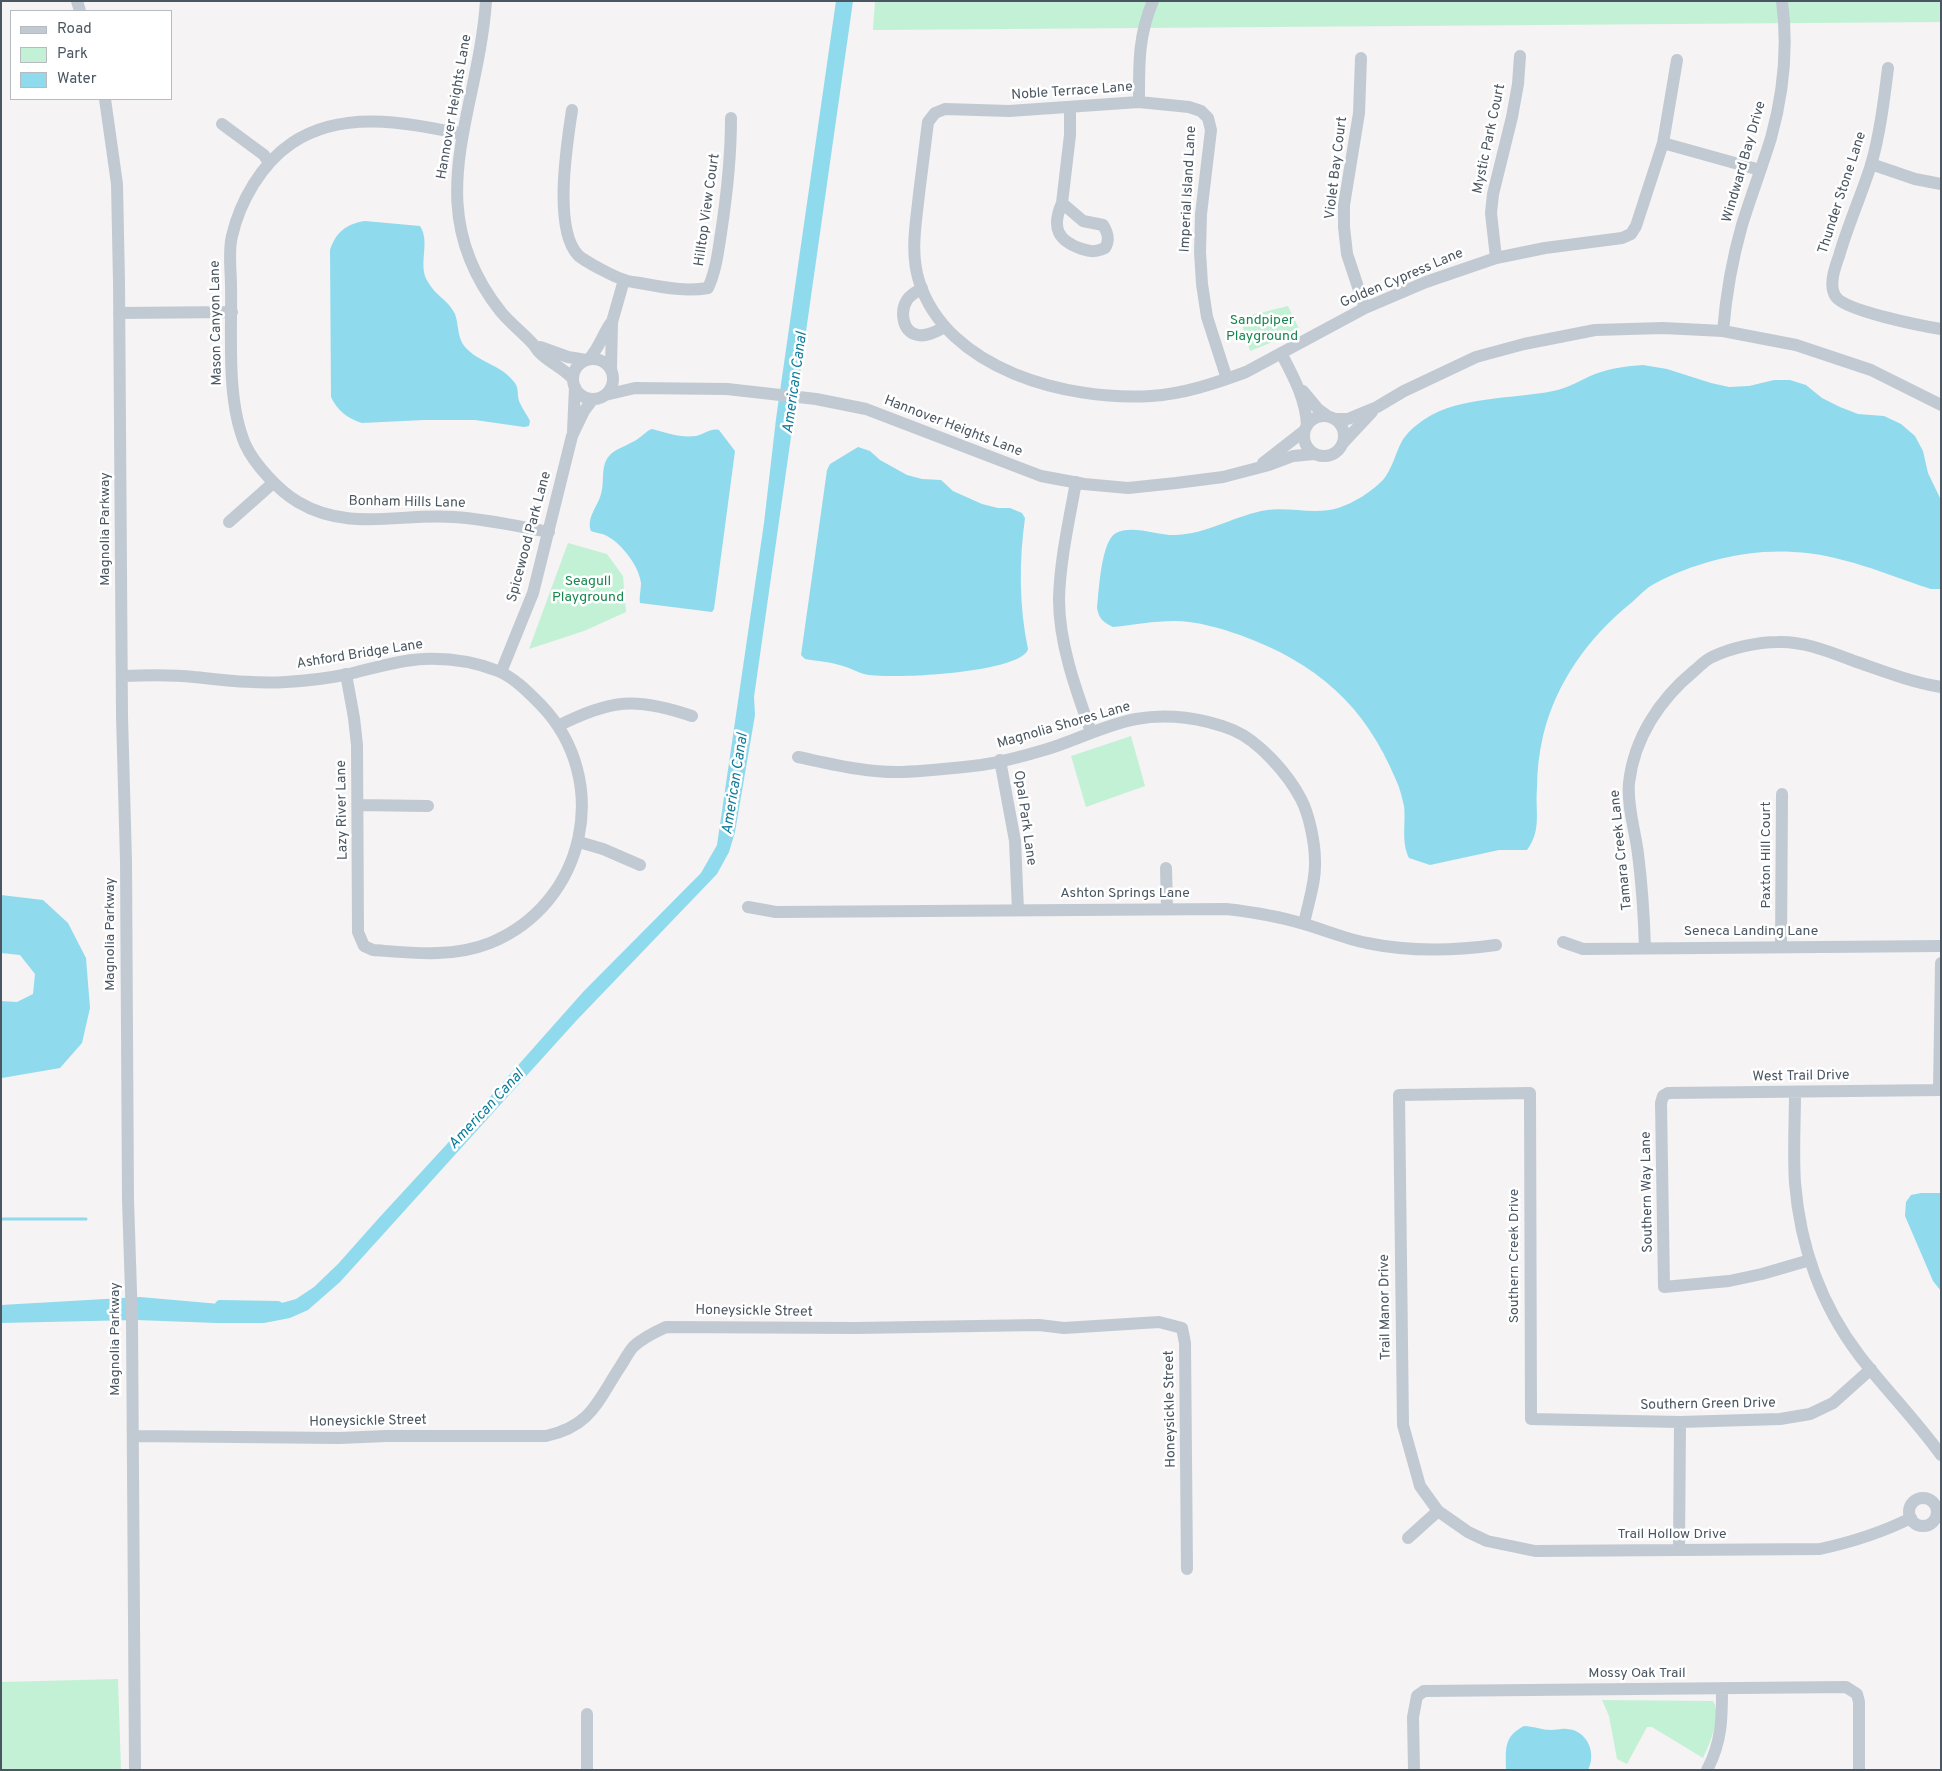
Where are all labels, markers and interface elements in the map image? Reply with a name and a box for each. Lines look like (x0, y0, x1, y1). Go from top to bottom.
legend (10, 10, 172, 100)
text: Road (57, 20, 92, 39)
street label: Hannover Heights Lane (434, 33, 476, 181)
text: Park (57, 45, 88, 64)
text: Water (57, 70, 96, 89)
street label: Noble Terrace Lane (1011, 79, 1133, 105)
street label: Mystic Park Court (1470, 83, 1510, 195)
street label: Windward Bay Drive (1720, 99, 1770, 225)
street label: Violet Bay Court (1322, 116, 1352, 220)
street label: Imperial Island Lane (1177, 125, 1201, 253)
street label: Thunder Stone Lane (1815, 130, 1871, 256)
street label: Hilltop View Court (692, 152, 724, 268)
street label: Golden Cypress Lane (1338, 245, 1466, 313)
street label: Mason Canyon Lane (208, 260, 226, 386)
park label: Sandpiper Playground (1226, 313, 1298, 346)
water label: American Canal (780, 331, 812, 435)
street label: Hannover Heights Lane (881, 393, 1025, 461)
street label: Spicewood Park Lane (504, 470, 556, 604)
street label: Magnolia Parkway (98, 472, 114, 586)
street label: Bonham Hills Lane (348, 494, 466, 512)
park label: Seagull Playground (552, 574, 624, 606)
street label: Ashford Bridge Lane (296, 637, 424, 673)
street label: Magnolia Shores Lane (995, 699, 1133, 753)
water label: American Canal (719, 732, 753, 836)
street label: Lazy River Lane (334, 760, 352, 860)
street label: Opal Park Lane (1009, 769, 1039, 867)
street label: Tamara Creek Lane (1607, 789, 1637, 911)
street label: Paxton Hill Court (1759, 801, 1775, 909)
street label: Magnolia Parkway (103, 877, 119, 991)
street label: Ashton Springs Lane (1060, 886, 1190, 902)
street label: Seneca Landing Lane (1684, 924, 1818, 940)
water label: American Canal (446, 1066, 528, 1154)
street label: West Trail Drive (1752, 1068, 1850, 1086)
street label: Southern Way Lane (1639, 1131, 1657, 1253)
street label: Southern Creek Drive (1507, 1189, 1523, 1323)
street label: Trail Manor Drive (1377, 1254, 1395, 1360)
street label: Magnolia Parkway (108, 1282, 124, 1396)
street label: Honeysickle Street (695, 1303, 813, 1321)
street label: Honeysickle Street (1162, 1350, 1180, 1468)
street label: Southern Green Drive (1640, 1395, 1776, 1415)
street label: Honeysickle Street (309, 1413, 427, 1431)
street label: Trail Hollow Drive (1617, 1527, 1727, 1543)
street label: Mossy Oak Trail (1588, 1666, 1686, 1682)

